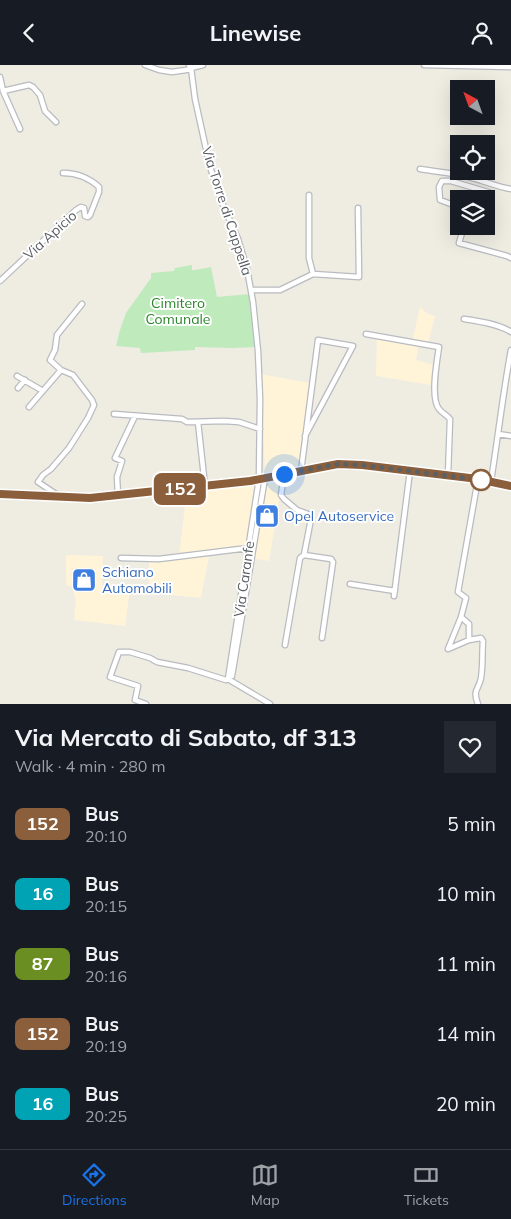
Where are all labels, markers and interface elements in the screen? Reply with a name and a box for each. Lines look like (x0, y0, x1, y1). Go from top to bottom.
icon: back (15, 19, 43, 47)
text: Linewise (210, 19, 301, 47)
icon: person (468, 19, 496, 47)
north arrow (450, 80, 495, 125)
map controls (450, 80, 495, 235)
button: locate (450, 135, 495, 180)
street label: Via Torre di Cappella (198, 144, 256, 278)
button: layers (450, 190, 495, 235)
street label: Via Apicio (20, 206, 80, 264)
park label: Cimitero Comunale (145, 294, 211, 328)
your location (272, 462, 297, 487)
unlabelled marker (470, 469, 492, 491)
line badge: 152 (151, 473, 209, 505)
text: 152 (164, 477, 196, 500)
shop icon: Opel Autoservice (254, 503, 280, 529)
place label: Opel Autoservice (284, 507, 394, 525)
street label: Via Caranfe (230, 540, 258, 618)
place label: Schiano Automobili (102, 563, 172, 597)
shop icon: Schiano Automobili (71, 567, 97, 593)
button: heart (444, 721, 496, 773)
text: Via Mercato di Sabato, df 313 (15, 722, 357, 752)
text: Walk · 4 min · 280 m (15, 756, 166, 776)
text: Bus (85, 802, 119, 826)
text: 152 (26, 812, 59, 835)
text: 5 min (447, 812, 496, 836)
text: 20:10 (85, 826, 127, 846)
text: Bus (85, 872, 119, 896)
text: 16 (32, 882, 53, 905)
text: 10 min (436, 882, 496, 906)
text: 20:15 (85, 896, 127, 916)
text: Bus (85, 942, 119, 966)
text: 87 (32, 952, 53, 975)
text: 11 min (436, 952, 496, 976)
text: 20:16 (85, 966, 127, 986)
text: Bus (85, 1012, 119, 1036)
text: 152 (26, 1022, 59, 1045)
text: 14 min (436, 1022, 496, 1046)
text: 20:19 (85, 1036, 127, 1056)
text: Bus (85, 1082, 119, 1106)
text: 16 (32, 1092, 53, 1115)
text: 20 min (436, 1092, 496, 1116)
text: 20:25 (85, 1106, 127, 1126)
tab: Directions (62, 1161, 127, 1209)
tab: Map (251, 1161, 280, 1209)
tab: Tickets (404, 1161, 449, 1209)

